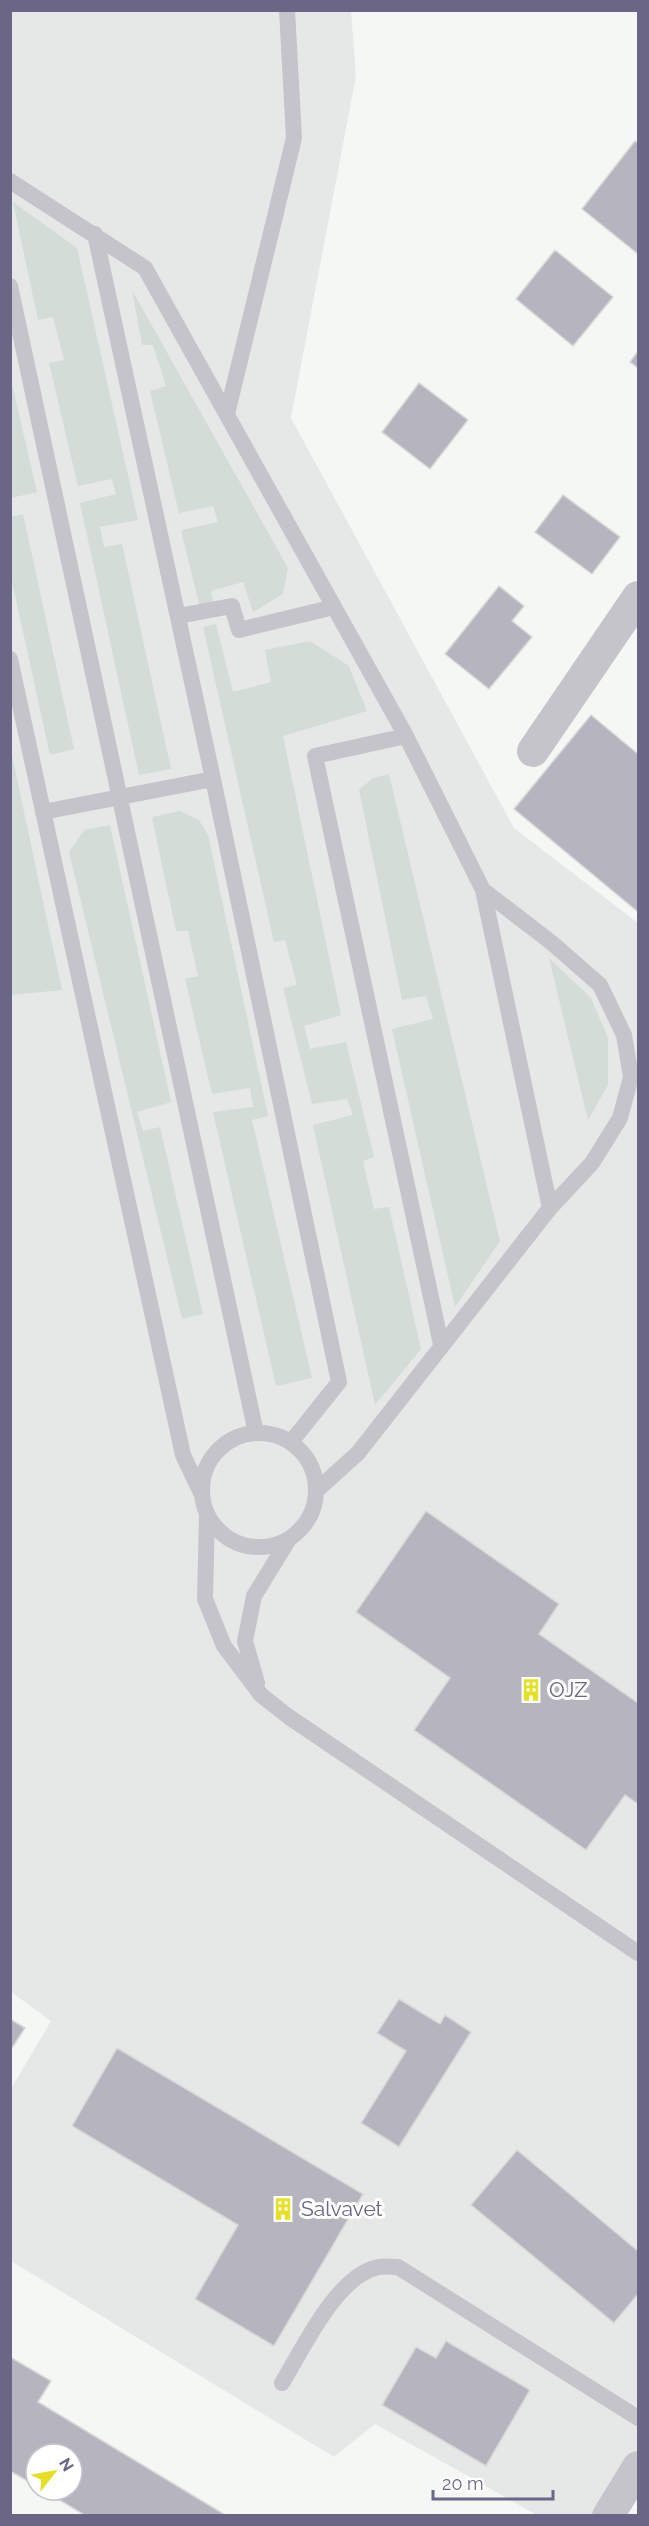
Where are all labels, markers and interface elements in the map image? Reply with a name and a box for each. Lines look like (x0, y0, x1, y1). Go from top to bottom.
building icon: OJZ (518, 1677, 544, 1703)
place label: OJZ (549, 1677, 588, 1702)
building icon: Salvavet (270, 2196, 296, 2222)
place label: Salvavet (301, 2196, 383, 2221)
north arrow (24, 2442, 84, 2502)
text: N (55, 2454, 78, 2475)
scale bar (433, 2463, 553, 2501)
text: 20 m (442, 2473, 484, 2494)

